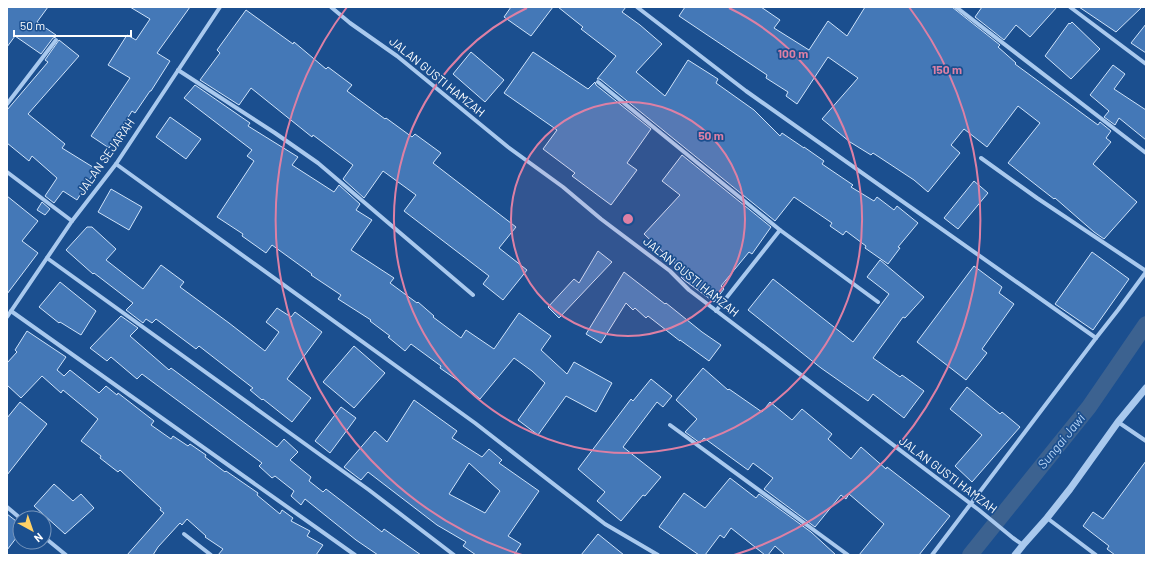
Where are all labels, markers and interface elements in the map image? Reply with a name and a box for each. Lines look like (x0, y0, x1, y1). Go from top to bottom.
scale bar (14, 12, 131, 38)
text: 50 m (20, 18, 45, 32)
street label: JALAN GUSTI HAMZAH (387, 33, 488, 119)
text: 100 m (778, 46, 808, 60)
text: 150 m (932, 62, 962, 76)
street label: JALAN SEJARAH (73, 115, 137, 198)
text: 50 m (698, 128, 724, 142)
centre of rings (621, 212, 635, 226)
street label: JALAN GUSTI HAMZAH (641, 233, 742, 319)
water label: Sungai Jawi (1034, 409, 1089, 472)
street label: JALAN GUSTI HAMZAH (897, 433, 1000, 516)
north arrow (12, 510, 52, 550)
text: N (32, 531, 46, 545)

